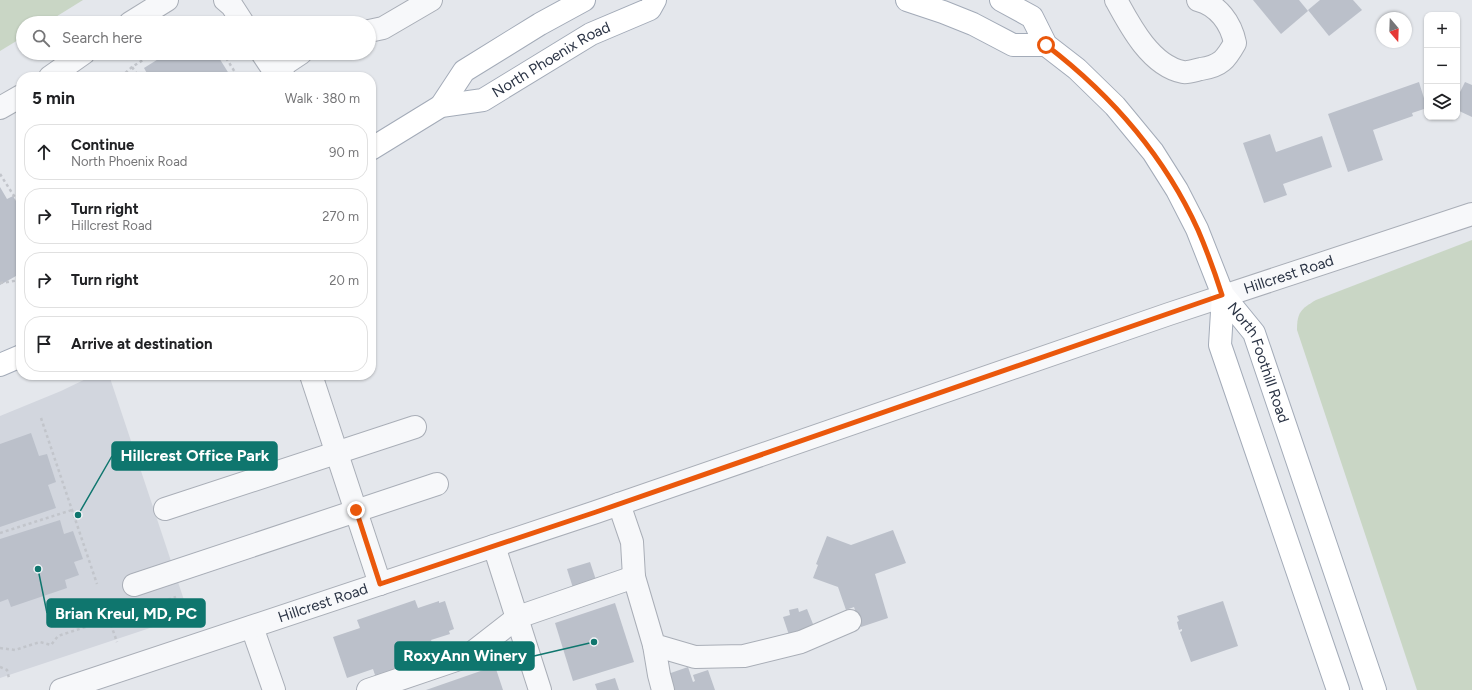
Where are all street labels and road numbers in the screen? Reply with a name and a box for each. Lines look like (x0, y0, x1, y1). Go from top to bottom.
street label: North Phoenix Road (489, 18, 613, 101)
street label: Hillcrest Road (1241, 251, 1336, 298)
street label: North Foothill Road (1224, 299, 1293, 425)
street label: Hillcrest Road (276, 580, 370, 626)

